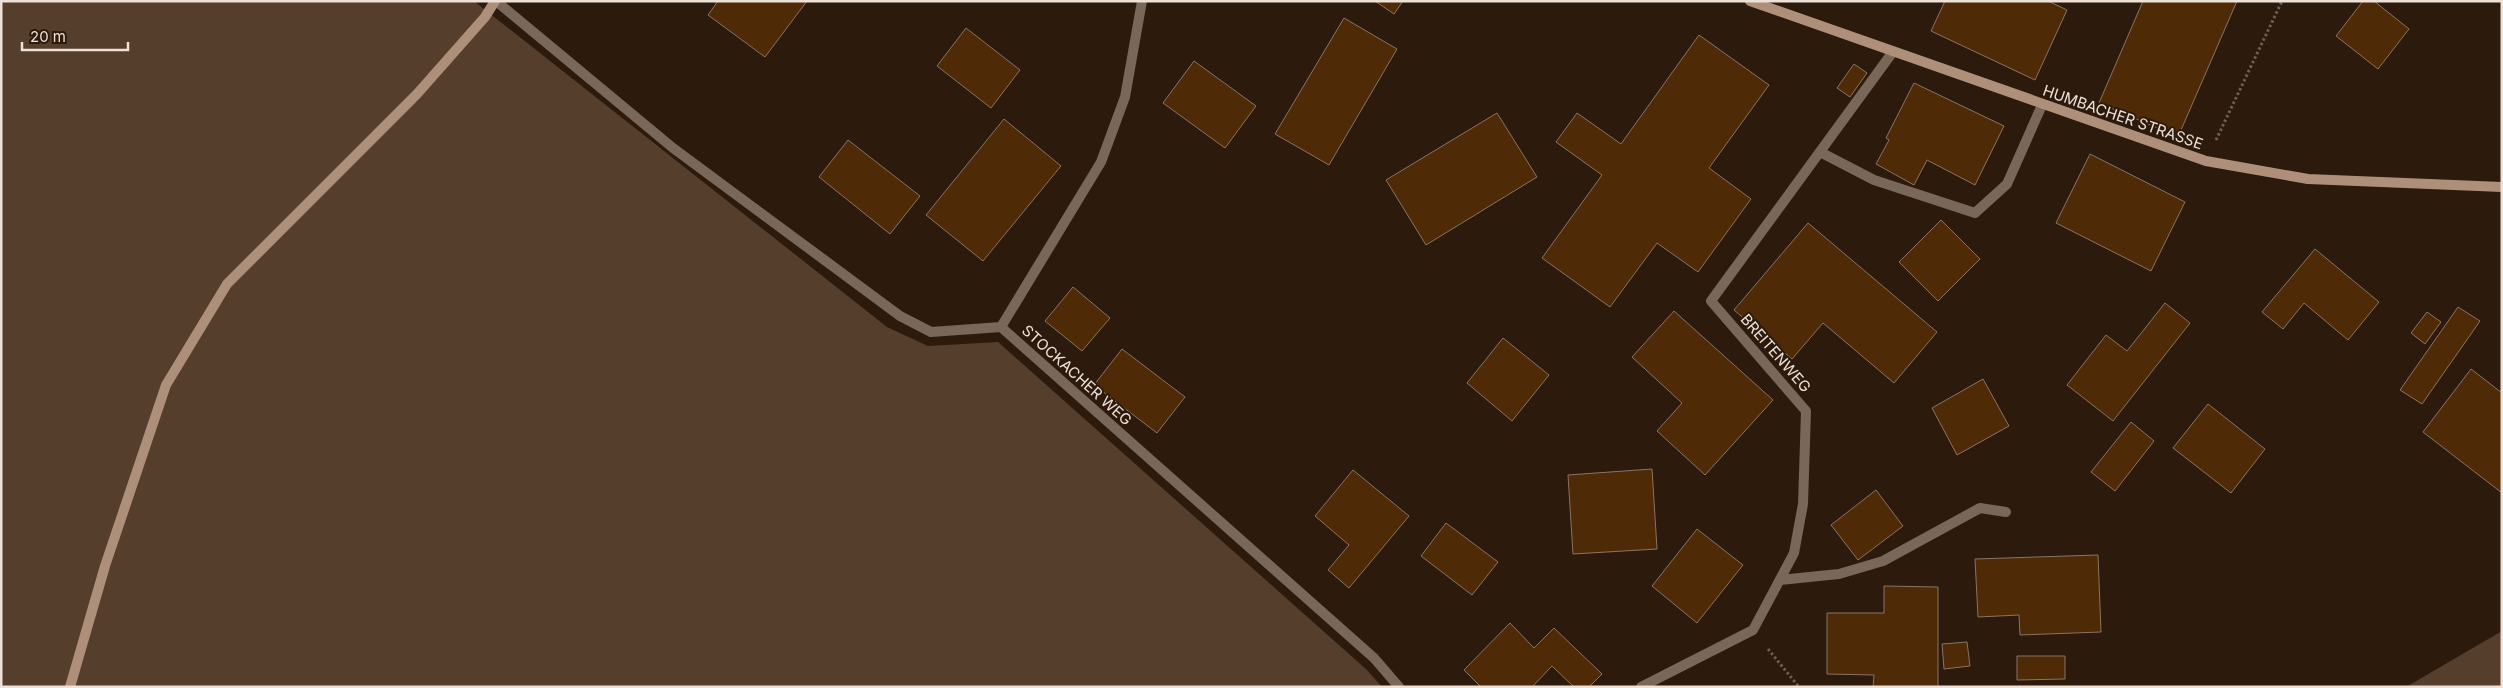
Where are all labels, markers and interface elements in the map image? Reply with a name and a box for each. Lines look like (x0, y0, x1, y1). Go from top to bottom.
scale bar (22, 20, 129, 52)
text: 20 m (30, 27, 66, 46)
street label: HUMBACHER STRASSE (2040, 81, 2206, 153)
street label: BREITENWEG (1737, 310, 1815, 396)
street label: STOCKACHER WEG (1018, 321, 1136, 429)

